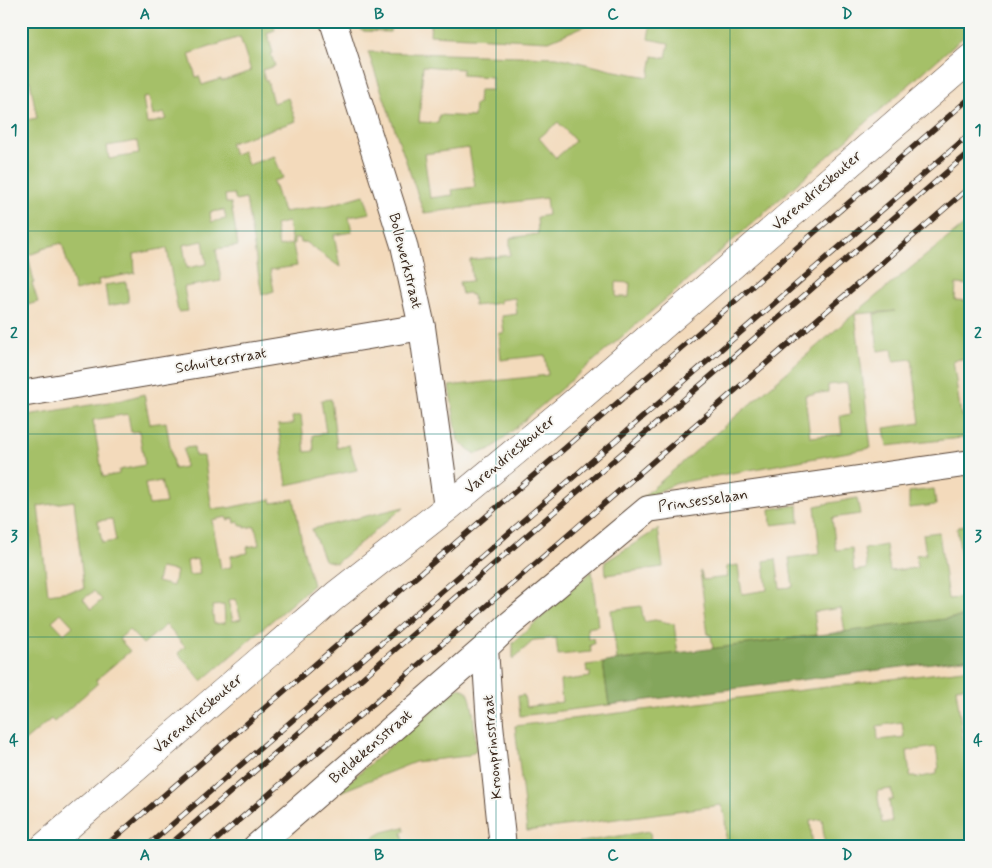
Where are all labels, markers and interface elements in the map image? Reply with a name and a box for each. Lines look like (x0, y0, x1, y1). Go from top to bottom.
text: A (140, 4, 150, 25)
text: B (374, 4, 384, 25)
text: C (607, 4, 619, 25)
text: D (841, 4, 853, 25)
text: 1 (10, 120, 18, 141)
text: 1 (974, 120, 982, 141)
street label: Varendrieskouter (768, 146, 866, 236)
street label: Bollewerkstraat (383, 211, 427, 311)
text: 2 (10, 323, 18, 344)
text: 2 (974, 323, 982, 344)
street label: Schuiterstraat (174, 343, 269, 379)
street label: Varendrieskouter (460, 411, 560, 499)
street label: Prinsesselaan (657, 485, 749, 517)
text: 3 (10, 526, 18, 547)
text: 3 (974, 526, 982, 547)
street label: Varendrieskouter (149, 669, 247, 759)
street label: Kroonprinsstraat (478, 694, 508, 800)
street label: Bieldekensstraat (325, 705, 417, 789)
text: 4 (9, 730, 19, 751)
text: 4 (973, 730, 983, 751)
text: A (140, 845, 150, 866)
text: B (374, 845, 384, 866)
text: C (607, 845, 619, 866)
text: D (841, 845, 853, 866)

